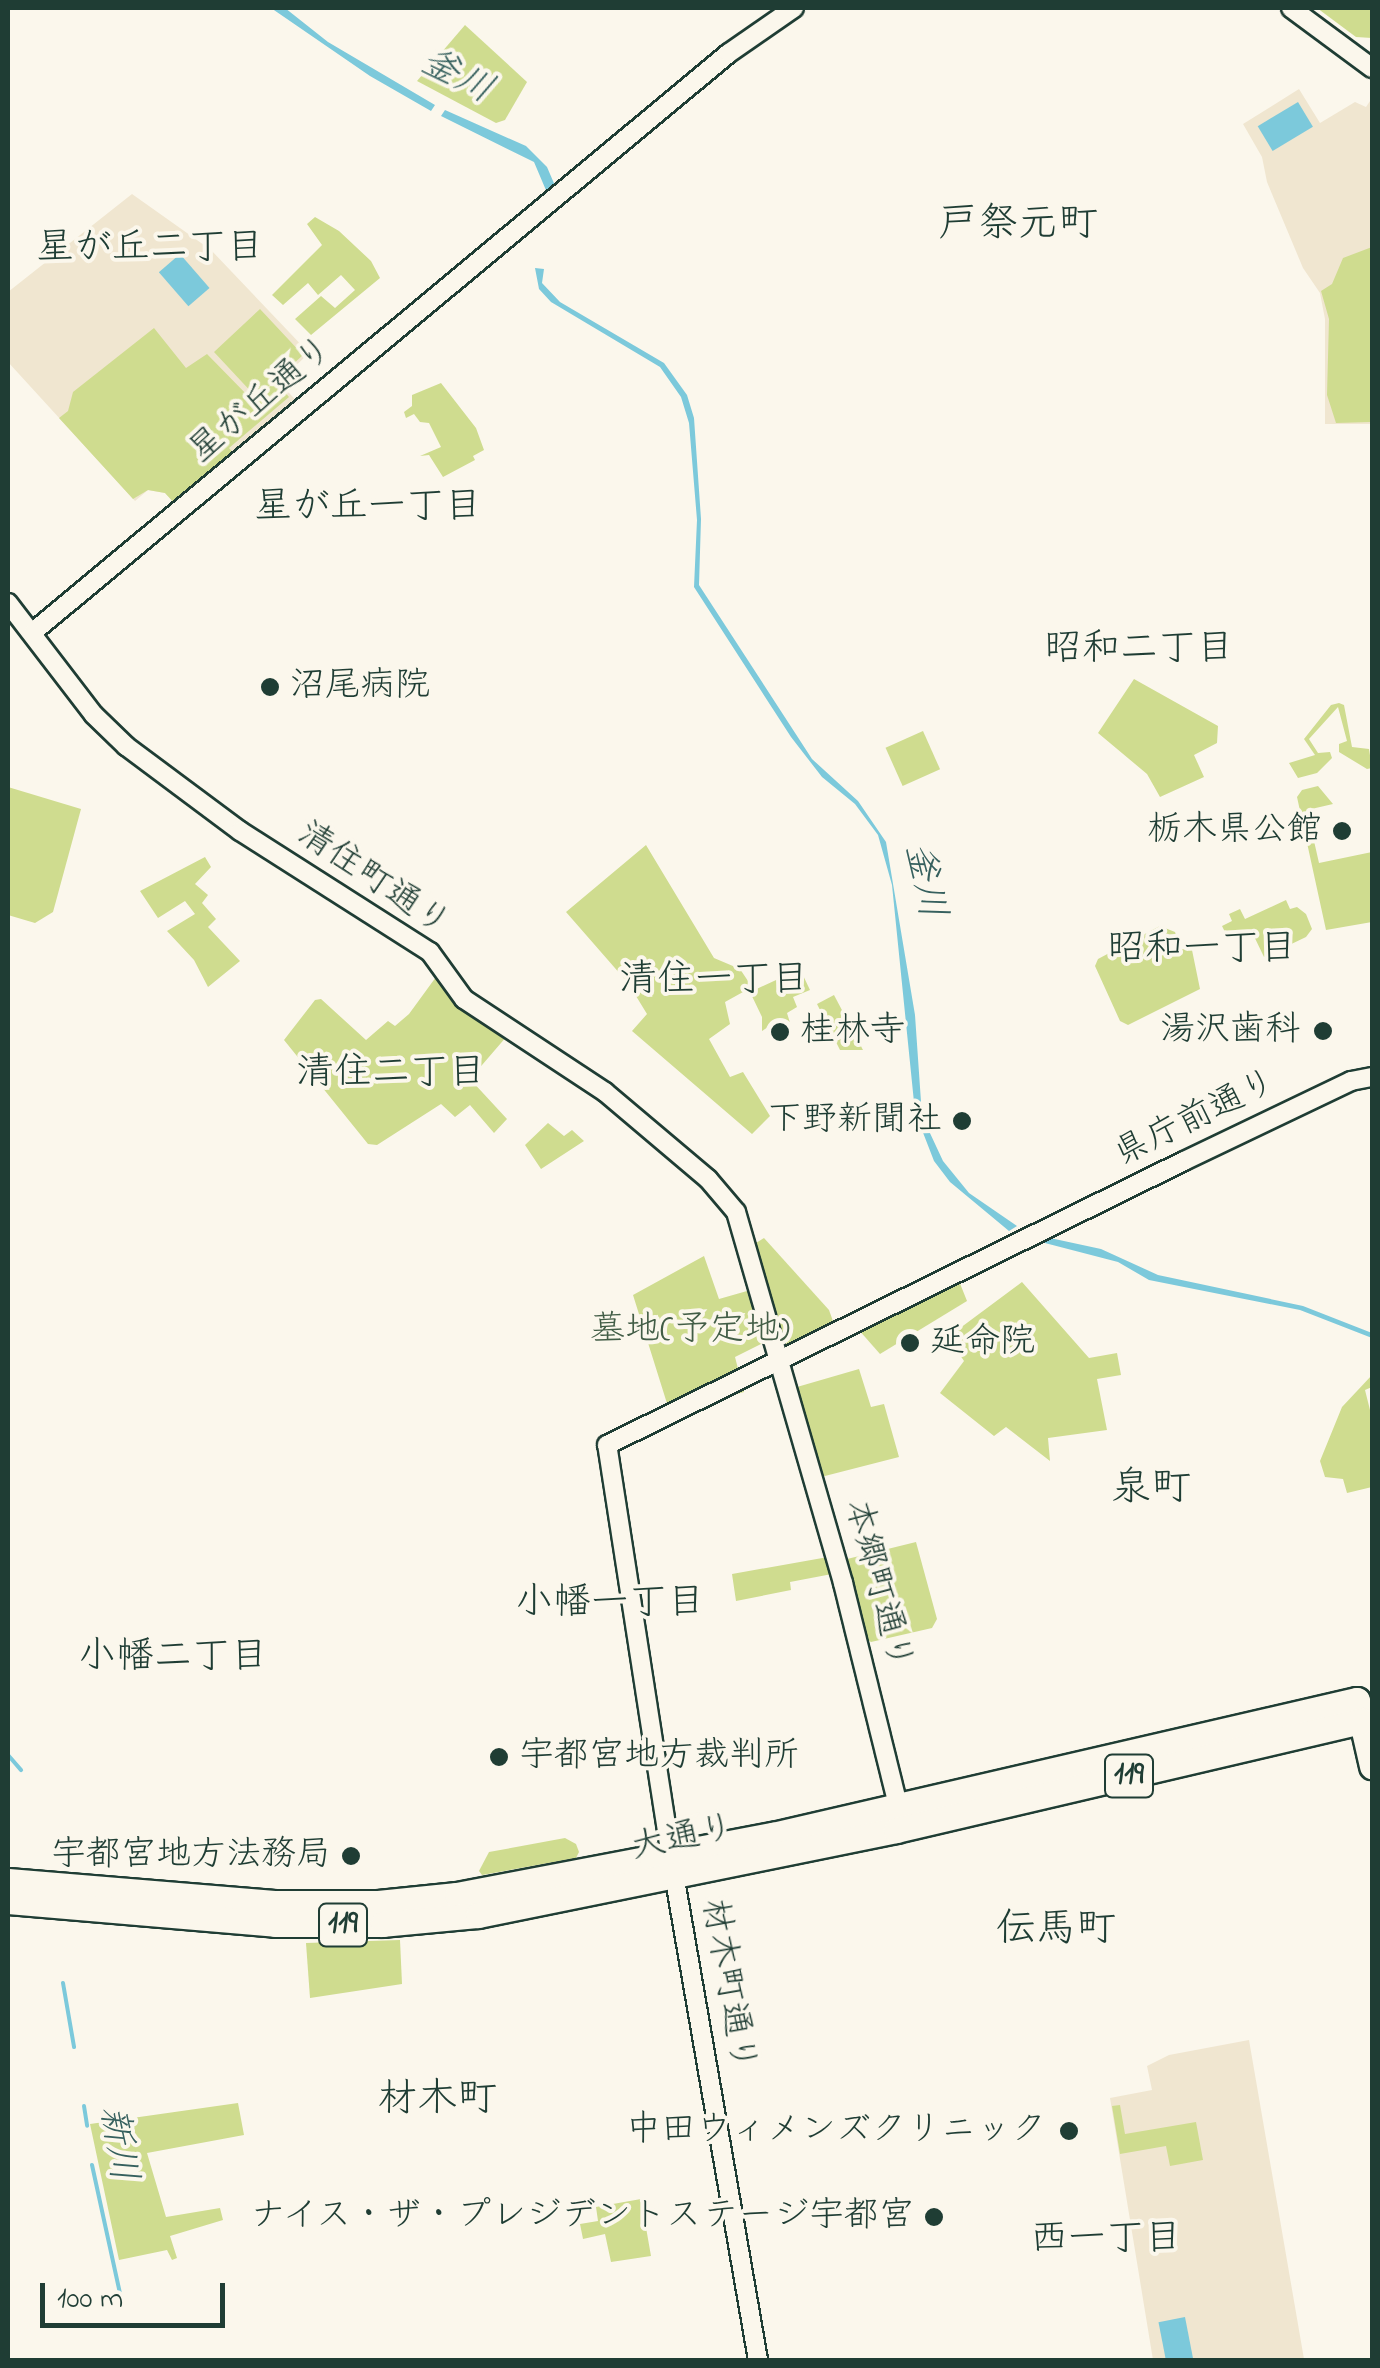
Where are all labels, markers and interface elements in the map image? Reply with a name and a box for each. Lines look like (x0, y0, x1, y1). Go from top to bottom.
water label: 釜川 (412, 40, 500, 116)
district label: 戸祭元町 (938, 202, 1098, 250)
district label: 星が丘二丁目 (36, 227, 264, 273)
street label: 星が丘通り (181, 329, 343, 473)
district label: 星が丘一丁目 (254, 486, 482, 532)
district label: 昭和二丁目 (1044, 628, 1234, 674)
place label: 沼尾病院 (290, 666, 430, 708)
marker: 沼尾病院 (259, 676, 281, 698)
place label: 栃木県公館 (1147, 810, 1322, 852)
street label: 清住町通り (289, 814, 457, 946)
marker: 栃木県公館 (1331, 820, 1353, 842)
water label: 釜川 (893, 839, 953, 923)
district label: 昭和一丁目 (1107, 928, 1297, 974)
district label: 清住一丁目 (619, 959, 809, 1005)
place label: 湯沢歯科 (1160, 1010, 1300, 1052)
place label: 桂林寺 (800, 1011, 905, 1053)
marker: 湯沢歯科 (1310, 1018, 1336, 1044)
marker: 桂林寺 (769, 1021, 791, 1043)
district label: 清住二丁目 (296, 1052, 486, 1098)
street label: 県庁前通り (1108, 1062, 1284, 1176)
place label: 下野新聞社 (767, 1100, 942, 1142)
marker: 下野新聞社 (951, 1110, 973, 1132)
park label: 墓地(予定地) (590, 1310, 790, 1352)
place label: 延命院 (930, 1322, 1035, 1364)
marker: 延命院 (899, 1332, 921, 1354)
district label: 泉町 (1111, 1466, 1191, 1514)
street label: 本郷町通り (834, 1495, 920, 1675)
district label: 小幡一丁目 (515, 1582, 705, 1628)
district label: 小幡二丁目 (78, 1636, 268, 1682)
place label: 宇都宮地方裁判所 (519, 1736, 799, 1778)
marker: 宇都宮地方裁判所 (488, 1746, 510, 1768)
road number: 119 (1104, 1749, 1154, 1803)
street label: 大通り (627, 1808, 739, 1870)
place label: 宇都宮地方法務局 (51, 1835, 331, 1877)
marker: 宇都宮地方法務局 (340, 1845, 362, 1867)
street label: 材木町通り (691, 1895, 763, 2075)
road number: 119 (318, 1898, 368, 1952)
district label: 伝馬町 (996, 1907, 1116, 1955)
district label: 材木町 (377, 2077, 497, 2125)
water label: 新川 (88, 2103, 144, 2185)
place label: 中田ウィメンズクリニック (626, 2110, 1046, 2152)
marker: 中田ウィメンズクリニック (1056, 2118, 1082, 2144)
place label: ナイス・ザ・プレジデントステージ宇都宮 (249, 2196, 914, 2238)
marker: ナイス・ザ・プレジデントステージ宇都宮 (923, 2206, 945, 2228)
district label: 西一丁目 (1030, 2218, 1182, 2264)
scale bar (45, 2263, 230, 2325)
text: 100 m (57, 2278, 123, 2322)

